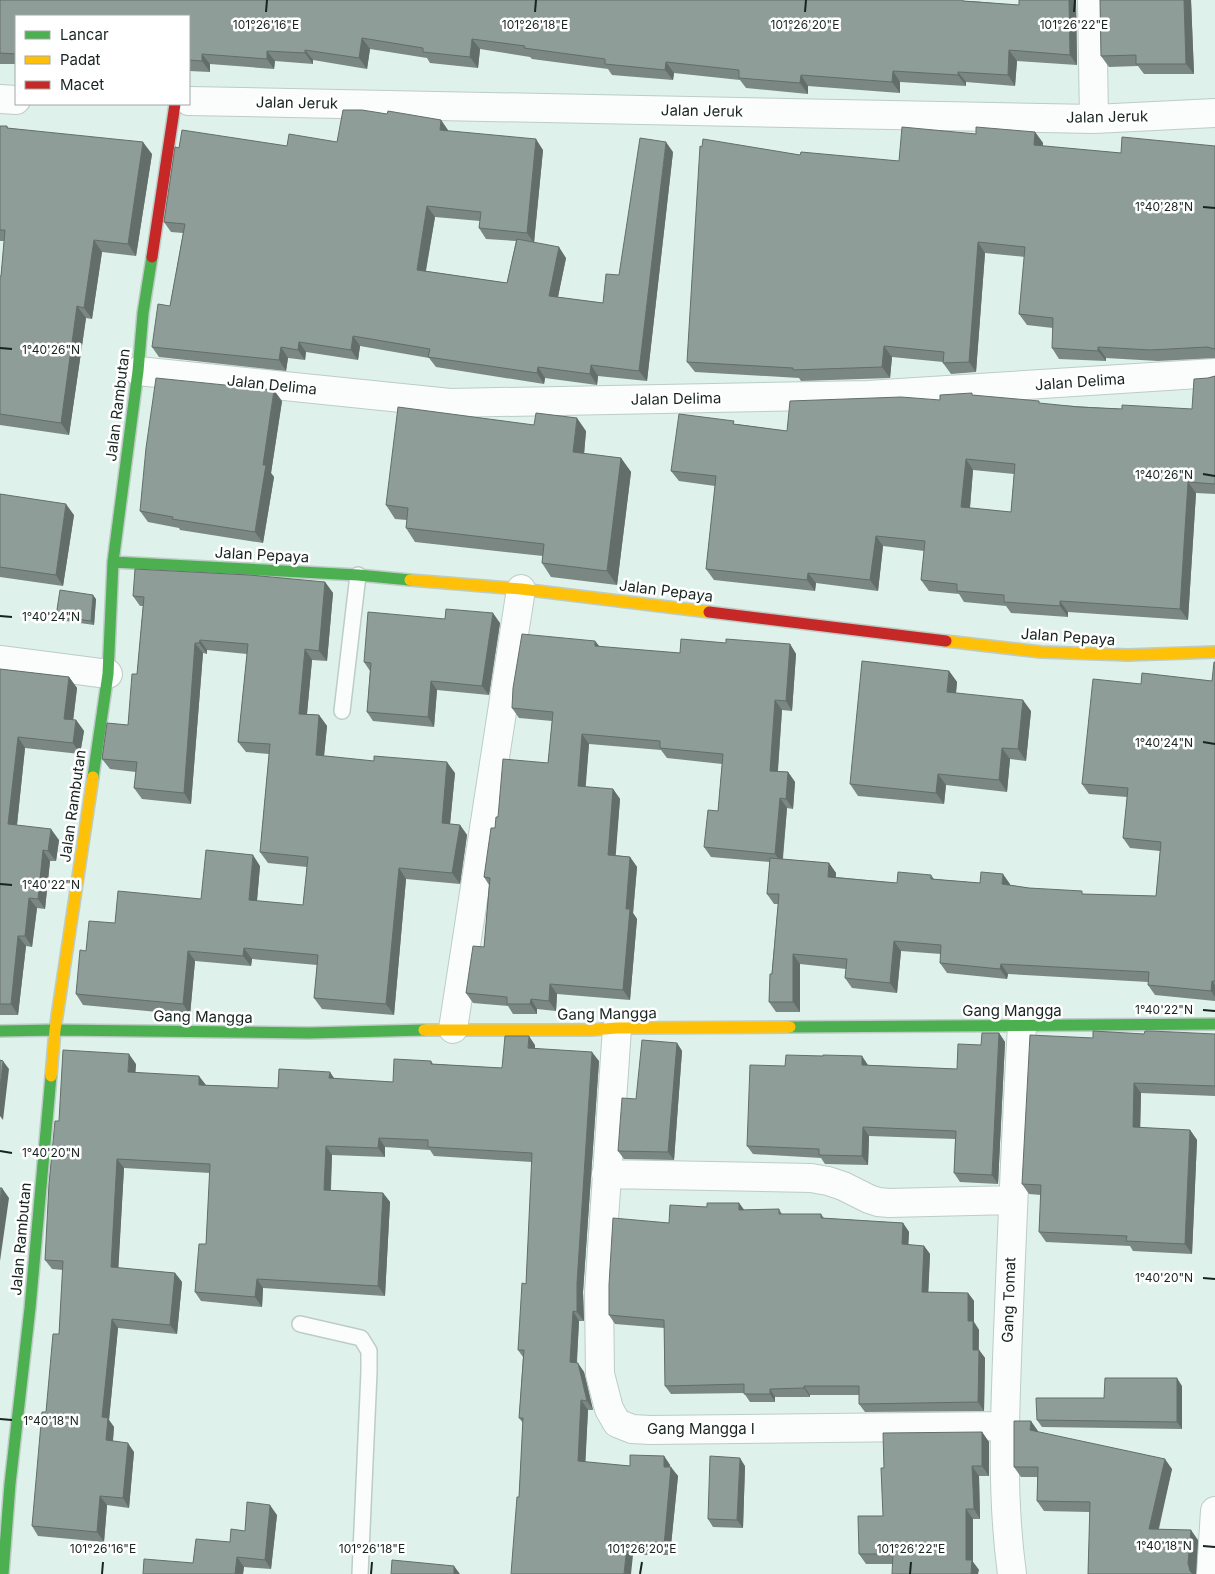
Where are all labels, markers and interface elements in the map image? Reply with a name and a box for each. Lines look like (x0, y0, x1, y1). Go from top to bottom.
legend (15, 15, 190, 105)
text: 101°26'16"E (233, 17, 299, 32)
text: 101°26'18"E (502, 17, 568, 32)
text: 101°26'20"E (771, 17, 839, 32)
text: 101°26'22"E (1040, 17, 1108, 32)
text: Lancar (60, 25, 109, 44)
text: Padat (60, 50, 101, 69)
text: Macet (60, 75, 104, 94)
street label: Jalan Jeruk (256, 92, 339, 113)
street label: Jalan Jeruk (661, 100, 744, 121)
street label: Jalan Jeruk (1066, 106, 1149, 127)
text: 1°40'28"N (1135, 199, 1193, 214)
text: 1°40'26"N (22, 342, 80, 357)
street label: Jalan Rambutan (101, 347, 134, 462)
street label: Jalan Delima (1034, 369, 1126, 394)
street label: Jalan Delima (226, 370, 318, 399)
street label: Jalan Delima (631, 388, 721, 409)
text: 1°40'26"N (1135, 467, 1193, 482)
street label: Jalan Pepaya (214, 543, 310, 566)
street label: Jalan Pepaya (618, 575, 714, 606)
text: 1°40'24"N (22, 609, 80, 624)
street label: Jalan Pepaya (1020, 624, 1116, 649)
text: 1°40'24"N (1135, 735, 1193, 750)
street label: Jalan Rambutan (55, 748, 90, 863)
text: 1°40'22"N (22, 877, 80, 892)
street label: Gang Mangga (962, 1001, 1062, 1020)
text: 1°40'22"N (1135, 1002, 1193, 1017)
street label: Gang Mangga (557, 1003, 657, 1024)
street label: Gang Mangga (153, 1006, 253, 1027)
text: 1°40'20"N (22, 1145, 80, 1160)
street label: Jalan Rambutan (6, 1182, 35, 1296)
street label: Gang Tomat (998, 1257, 1019, 1343)
text: 1°40'20"N (1135, 1270, 1193, 1285)
text: 1°40'18"N (23, 1413, 79, 1428)
street label: Gang Mangga I (647, 1419, 755, 1438)
text: 1°40'18"N (1136, 1538, 1192, 1553)
text: 101°26'16"E (70, 1541, 136, 1556)
text: 101°26'18"E (339, 1541, 405, 1556)
text: 101°26'20"E (608, 1541, 676, 1556)
text: 101°26'22"E (877, 1541, 945, 1556)

